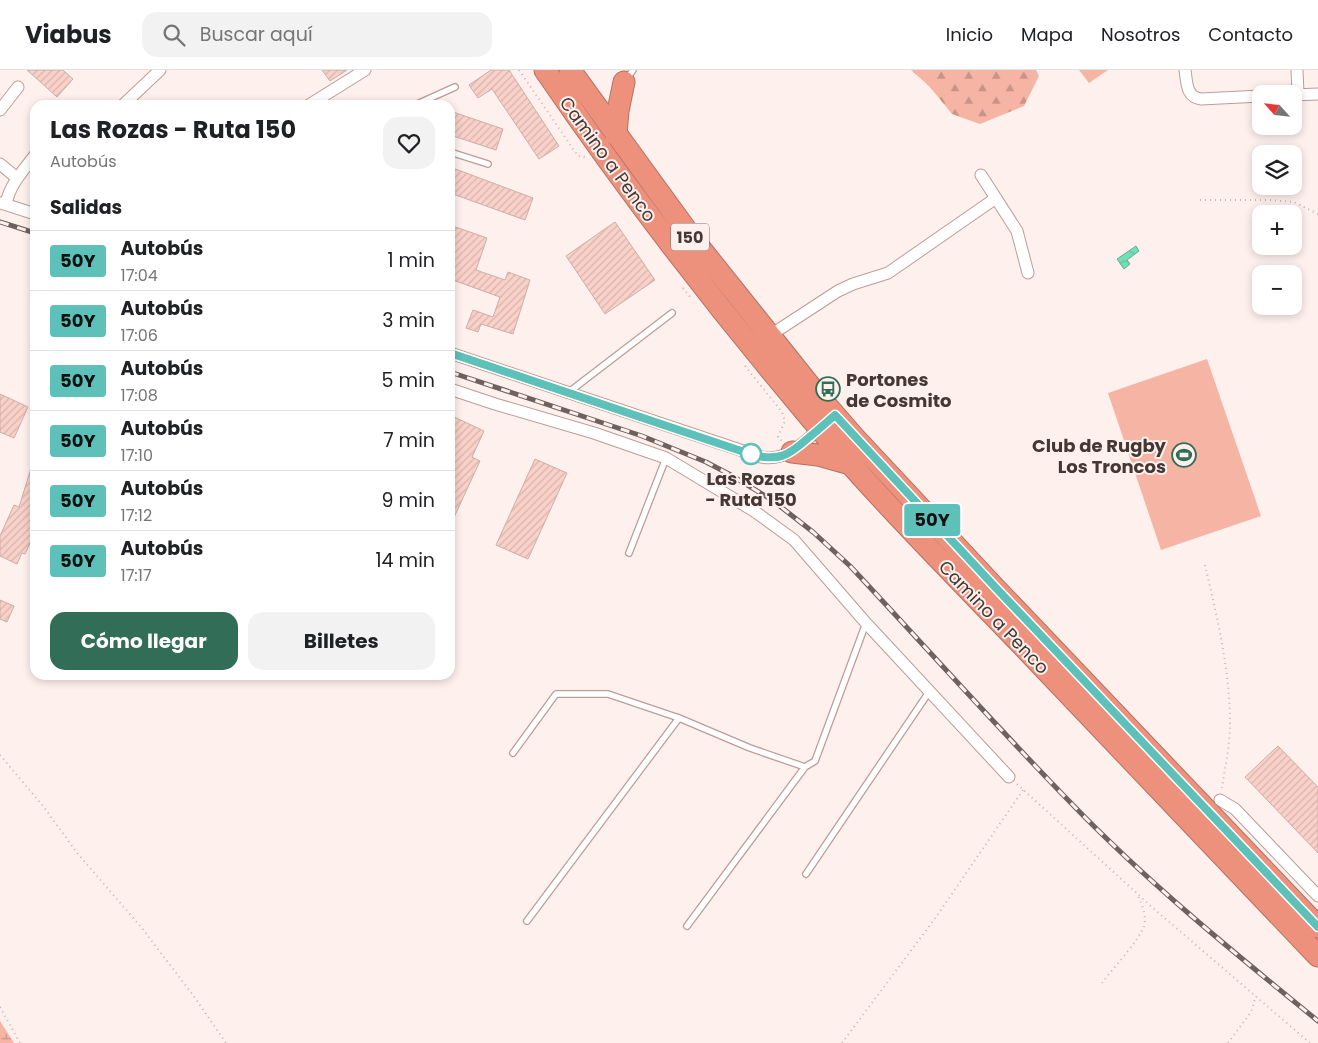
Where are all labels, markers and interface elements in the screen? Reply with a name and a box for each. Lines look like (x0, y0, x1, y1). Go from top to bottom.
search box (142, 12, 492, 57)
text: Viabus (25, 18, 112, 51)
icon: search (160, 21, 188, 49)
text: Buscar aquí (200, 21, 313, 48)
text: Inicio (946, 22, 993, 47)
text: Mapa (1021, 22, 1073, 47)
text: Nosotros (1101, 22, 1180, 47)
text: Contacto (1208, 22, 1293, 47)
north arrow (1252, 85, 1302, 135)
map controls (1252, 85, 1302, 315)
street label: Camino a Penco (554, 91, 662, 227)
text: Las Rozas - Ruta 150 (50, 113, 296, 146)
button: heart (383, 117, 435, 169)
button: layers (1252, 145, 1302, 195)
text: Autobús (50, 150, 117, 173)
text: Salidas (50, 194, 122, 221)
button: + (1252, 205, 1302, 255)
road number: 150 (671, 224, 709, 250)
text: Autobús (121, 235, 203, 262)
text: 1 min (387, 247, 435, 274)
text: 50Y (60, 248, 96, 273)
text: 17:04 (121, 264, 158, 287)
button: − (1252, 265, 1302, 315)
text: Autobús (121, 295, 203, 322)
text: 3 min (382, 307, 435, 334)
text: 50Y (60, 308, 96, 333)
text: 17:06 (121, 324, 158, 347)
text: Autobús (121, 355, 203, 382)
text: 5 min (382, 367, 435, 394)
place label: Portones de Cosmito (846, 367, 952, 413)
text: 50Y (60, 368, 96, 393)
bus stop icon: Portones de Cosmito (815, 376, 841, 402)
text: 17:08 (121, 384, 158, 407)
text: Autobús (121, 415, 203, 442)
text: 7 min (383, 427, 435, 454)
text: 50Y (60, 428, 96, 453)
place label: Club de Rugby Los Troncos (1032, 433, 1167, 479)
sports icon: Club de Rugby Los Troncos (1171, 442, 1197, 468)
marker: Las Rozas - Ruta 150 (740, 443, 762, 465)
text: 17:10 (121, 444, 153, 467)
place label: Las Rozas - Ruta 150 (705, 466, 797, 512)
text: Autobús (121, 475, 203, 502)
text: 9 min (382, 487, 435, 514)
text: 50Y (60, 488, 96, 513)
text: 17:12 (121, 504, 152, 527)
line badge: 50Y (903, 504, 961, 536)
text: 50Y (914, 507, 950, 532)
text: Autobús (121, 535, 203, 562)
text: 14 min (375, 547, 435, 574)
text: 50Y (60, 548, 96, 573)
street label: Camino a Penco (933, 555, 1055, 679)
text: 17:17 (121, 564, 152, 587)
button: Cómo llegar (50, 612, 238, 670)
button: Billetes (248, 612, 435, 670)

